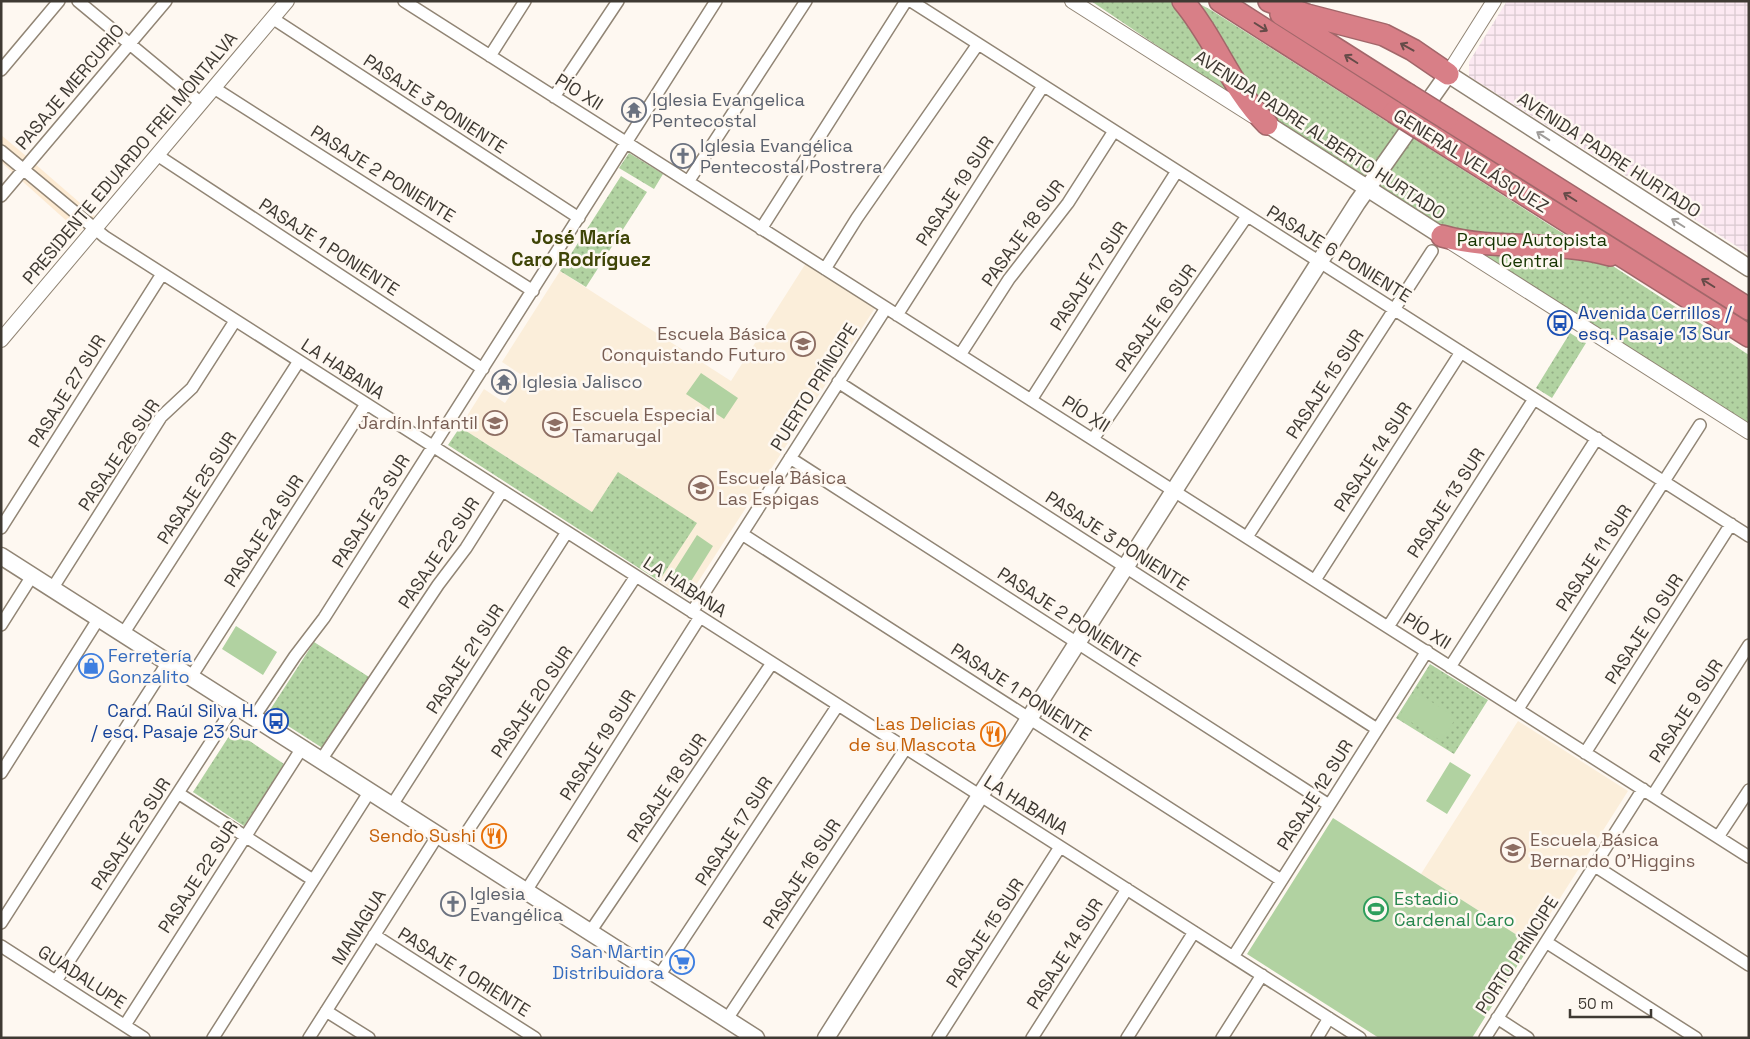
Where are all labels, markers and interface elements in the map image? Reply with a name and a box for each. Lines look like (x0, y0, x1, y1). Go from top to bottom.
street label: PASAJE MERCURIO (10, 19, 129, 154)
one-way arrow (1253, 23, 1267, 33)
street label: PRESIDENTE EDUARDO FREI MONTALVA (17, 27, 242, 289)
one-way arrow (1400, 42, 1415, 52)
street label: AVENIDA PADRE ALBERTO HURTADO (1190, 45, 1450, 225)
street label: PASAJE 3 PONIENTE (359, 49, 511, 159)
one-way arrow (1345, 53, 1359, 63)
street label: PÍO XII (551, 68, 607, 115)
street label: AVENIDA PADRE HURTADO (1513, 87, 1705, 223)
place label: Iglesia Evangelica Pentecostal (652, 88, 805, 132)
temple icon: Iglesia Evangelica Pentecostal (621, 97, 647, 123)
street label: GENERAL VELÁSQUEZ (1389, 104, 1553, 218)
street label: PASAJE 2 PONIENTE (307, 120, 460, 227)
street label: PASAJE 19 SUR (911, 131, 999, 250)
one-way arrow (1537, 131, 1551, 141)
place label: Iglesia Evangélica Pentecostal Postrera (700, 134, 883, 178)
church icon: Iglesia Evangélica Pentecostal Postrera (670, 143, 696, 169)
street label: PASAJE 18 SUR (976, 175, 1069, 291)
one-way arrow (1563, 191, 1577, 202)
street label: PASAJE 1 PONIENTE (255, 193, 404, 301)
street label: PASAJE 6 PONIENTE (1263, 200, 1416, 307)
street label: PASAJE 17 SUR (1045, 217, 1132, 335)
one-way arrow (1671, 218, 1685, 229)
district label: José María Caro Rodríguez (511, 225, 651, 272)
park label: Parque Autopista Central (1457, 228, 1607, 272)
street label: PASAJE 16 SUR (1110, 259, 1201, 376)
one-way arrow (1701, 278, 1715, 288)
place label: Avenida Cerrillos / esq. Pasaje 13 Sur (1578, 301, 1732, 345)
bus stop icon: Avenida Cerrillos / esq. Pasaje 13 Sur (1547, 310, 1573, 336)
street label: PUERTO PRÍNCIPE (765, 319, 862, 455)
place label: Escuela Básica Conquistando Futuro (601, 322, 786, 366)
street label: PASAJE 15 SUR (1281, 325, 1369, 443)
street label: PASAJE 27 SUR (23, 330, 110, 451)
school or university icon: Escuela Básica Conquistando Futuro (790, 331, 816, 357)
street label: LA HABANA (297, 333, 389, 404)
temple icon: Iglesia Jalisco (491, 369, 517, 395)
place label: Iglesia Jalisco (522, 370, 643, 393)
street label: PÍO XII (1058, 390, 1114, 437)
street label: PASAJE 26 SUR (73, 395, 164, 515)
street label: PASAJE 14 SUR (1328, 397, 1417, 516)
place label: Escuela Especial Tamarugal (572, 403, 715, 447)
school or university icon: Jardín Infantil (482, 410, 508, 436)
place label: Jardín Infantil (358, 411, 478, 434)
school or university icon: Escuela Especial Tamarugal (542, 412, 568, 438)
street label: PASAJE 25 SUR (152, 427, 241, 548)
street label: PASAJE 13 SUR (1402, 444, 1490, 562)
street label: PASAJE 23 SUR (327, 450, 415, 572)
place label: Escuela Básica Las Espigas (718, 466, 847, 510)
street label: PASAJE 24 SUR (219, 470, 308, 591)
school or university icon: Escuela Básica Las Espigas (688, 475, 714, 501)
street label: PASAJE 3 PONIENTE (1041, 486, 1193, 596)
street label: PASAJE 22 SUR (393, 493, 484, 613)
street label: PASAJE 11 SUR (1550, 500, 1637, 616)
street label: LA HABANA (639, 551, 731, 622)
street label: PASAJE 2 PONIENTE (993, 562, 1145, 672)
street label: PASAJE 10 SUR (1599, 569, 1688, 688)
street label: PASAJE 21 SUR (421, 600, 509, 718)
street label: PÍO XII (1399, 607, 1455, 654)
street label: PASAJE 1 PONIENTE (947, 638, 1096, 746)
street label: PASAJE 20 SUR (486, 641, 578, 762)
place label: Ferretería Gonzalito (108, 644, 192, 688)
shop icon: Ferretería Gonzalito (78, 653, 104, 679)
street label: PASAJE 9 SUR (1644, 655, 1728, 767)
street label: PASAJE 19 SUR (554, 685, 641, 804)
place label: Card. Raúl Silva H. / esq. Pasaje 23 Sur (91, 699, 258, 743)
bus stop icon: Card. Raúl Silva H. / esq. Pasaje 23 Sur (263, 708, 289, 734)
place label: Las Delicias de su Mascota (849, 712, 976, 756)
restaurant icon: Las Delicias de su Mascota (980, 721, 1006, 747)
street label: PASAJE 18 SUR (622, 729, 712, 847)
street label: PASAJE 12 SUR (1271, 735, 1358, 854)
street label: LA HABANA (980, 770, 1073, 840)
street label: PASAJE 17 SUR (690, 772, 777, 890)
street label: PASAJE 23 SUR (86, 773, 175, 894)
street label: PASAJE 16 SUR (758, 814, 846, 933)
street label: PASAJE 22 SUR (153, 816, 243, 937)
restaurant icon: Sendo Sushi (481, 823, 507, 849)
place label: Sendo Sushi (369, 824, 476, 847)
place label: Escuela Básica Bernardo O'Higgins (1530, 828, 1695, 872)
school or university icon: Escuela Básica Bernardo O'Higgins (1500, 837, 1526, 863)
street label: PASAJE 15 SUR (941, 874, 1029, 992)
place label: Iglesia Evangélica (470, 882, 563, 926)
street label: MANAGUA (326, 885, 391, 969)
place label: Estadio Cardenal Caro (1394, 887, 1515, 931)
church icon: Iglesia Evangélica (440, 891, 466, 917)
street label: PORTO PRÍNCIPE (1470, 891, 1563, 1018)
street label: PASAJE 14 SUR (1021, 894, 1108, 1014)
sports icon: Estadio Cardenal Caro (1363, 896, 1389, 922)
street label: PASAJE 1 ORIENTE (394, 922, 535, 1021)
street label: GUADALUPE (34, 940, 131, 1014)
place label: San Martin Distribuidora (552, 940, 664, 984)
supermarket icon: San Martin Distribuidora (669, 949, 695, 975)
scale bar (1570, 986, 1651, 1018)
text: 50 m (1578, 994, 1613, 1013)

